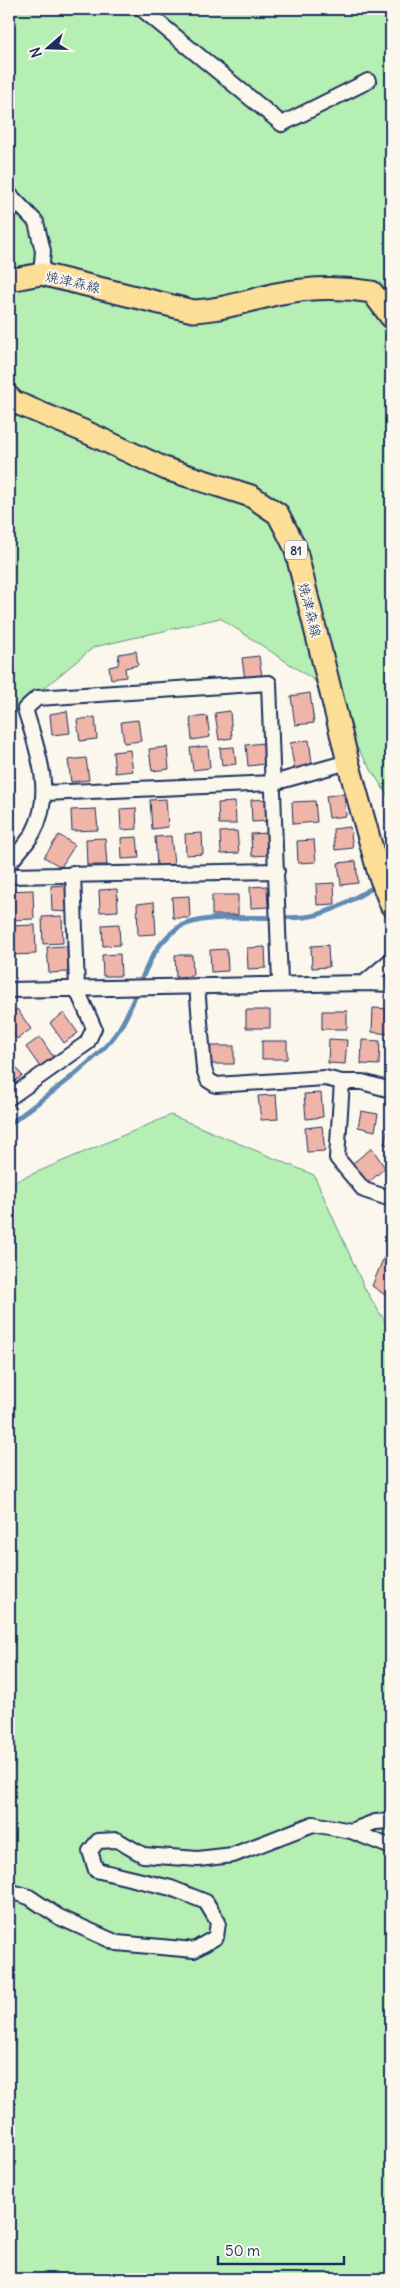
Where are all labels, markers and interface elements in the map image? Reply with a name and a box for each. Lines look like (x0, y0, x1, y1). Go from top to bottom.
north arrow (22, 22, 72, 72)
text: N (26, 45, 46, 60)
street label: 焼津森線 (44, 267, 102, 297)
road number: 81 (285, 540, 307, 560)
street label: 焼津森線 (294, 581, 326, 639)
scale bar (218, 2233, 344, 2265)
text: 50 m (225, 2241, 260, 2260)

